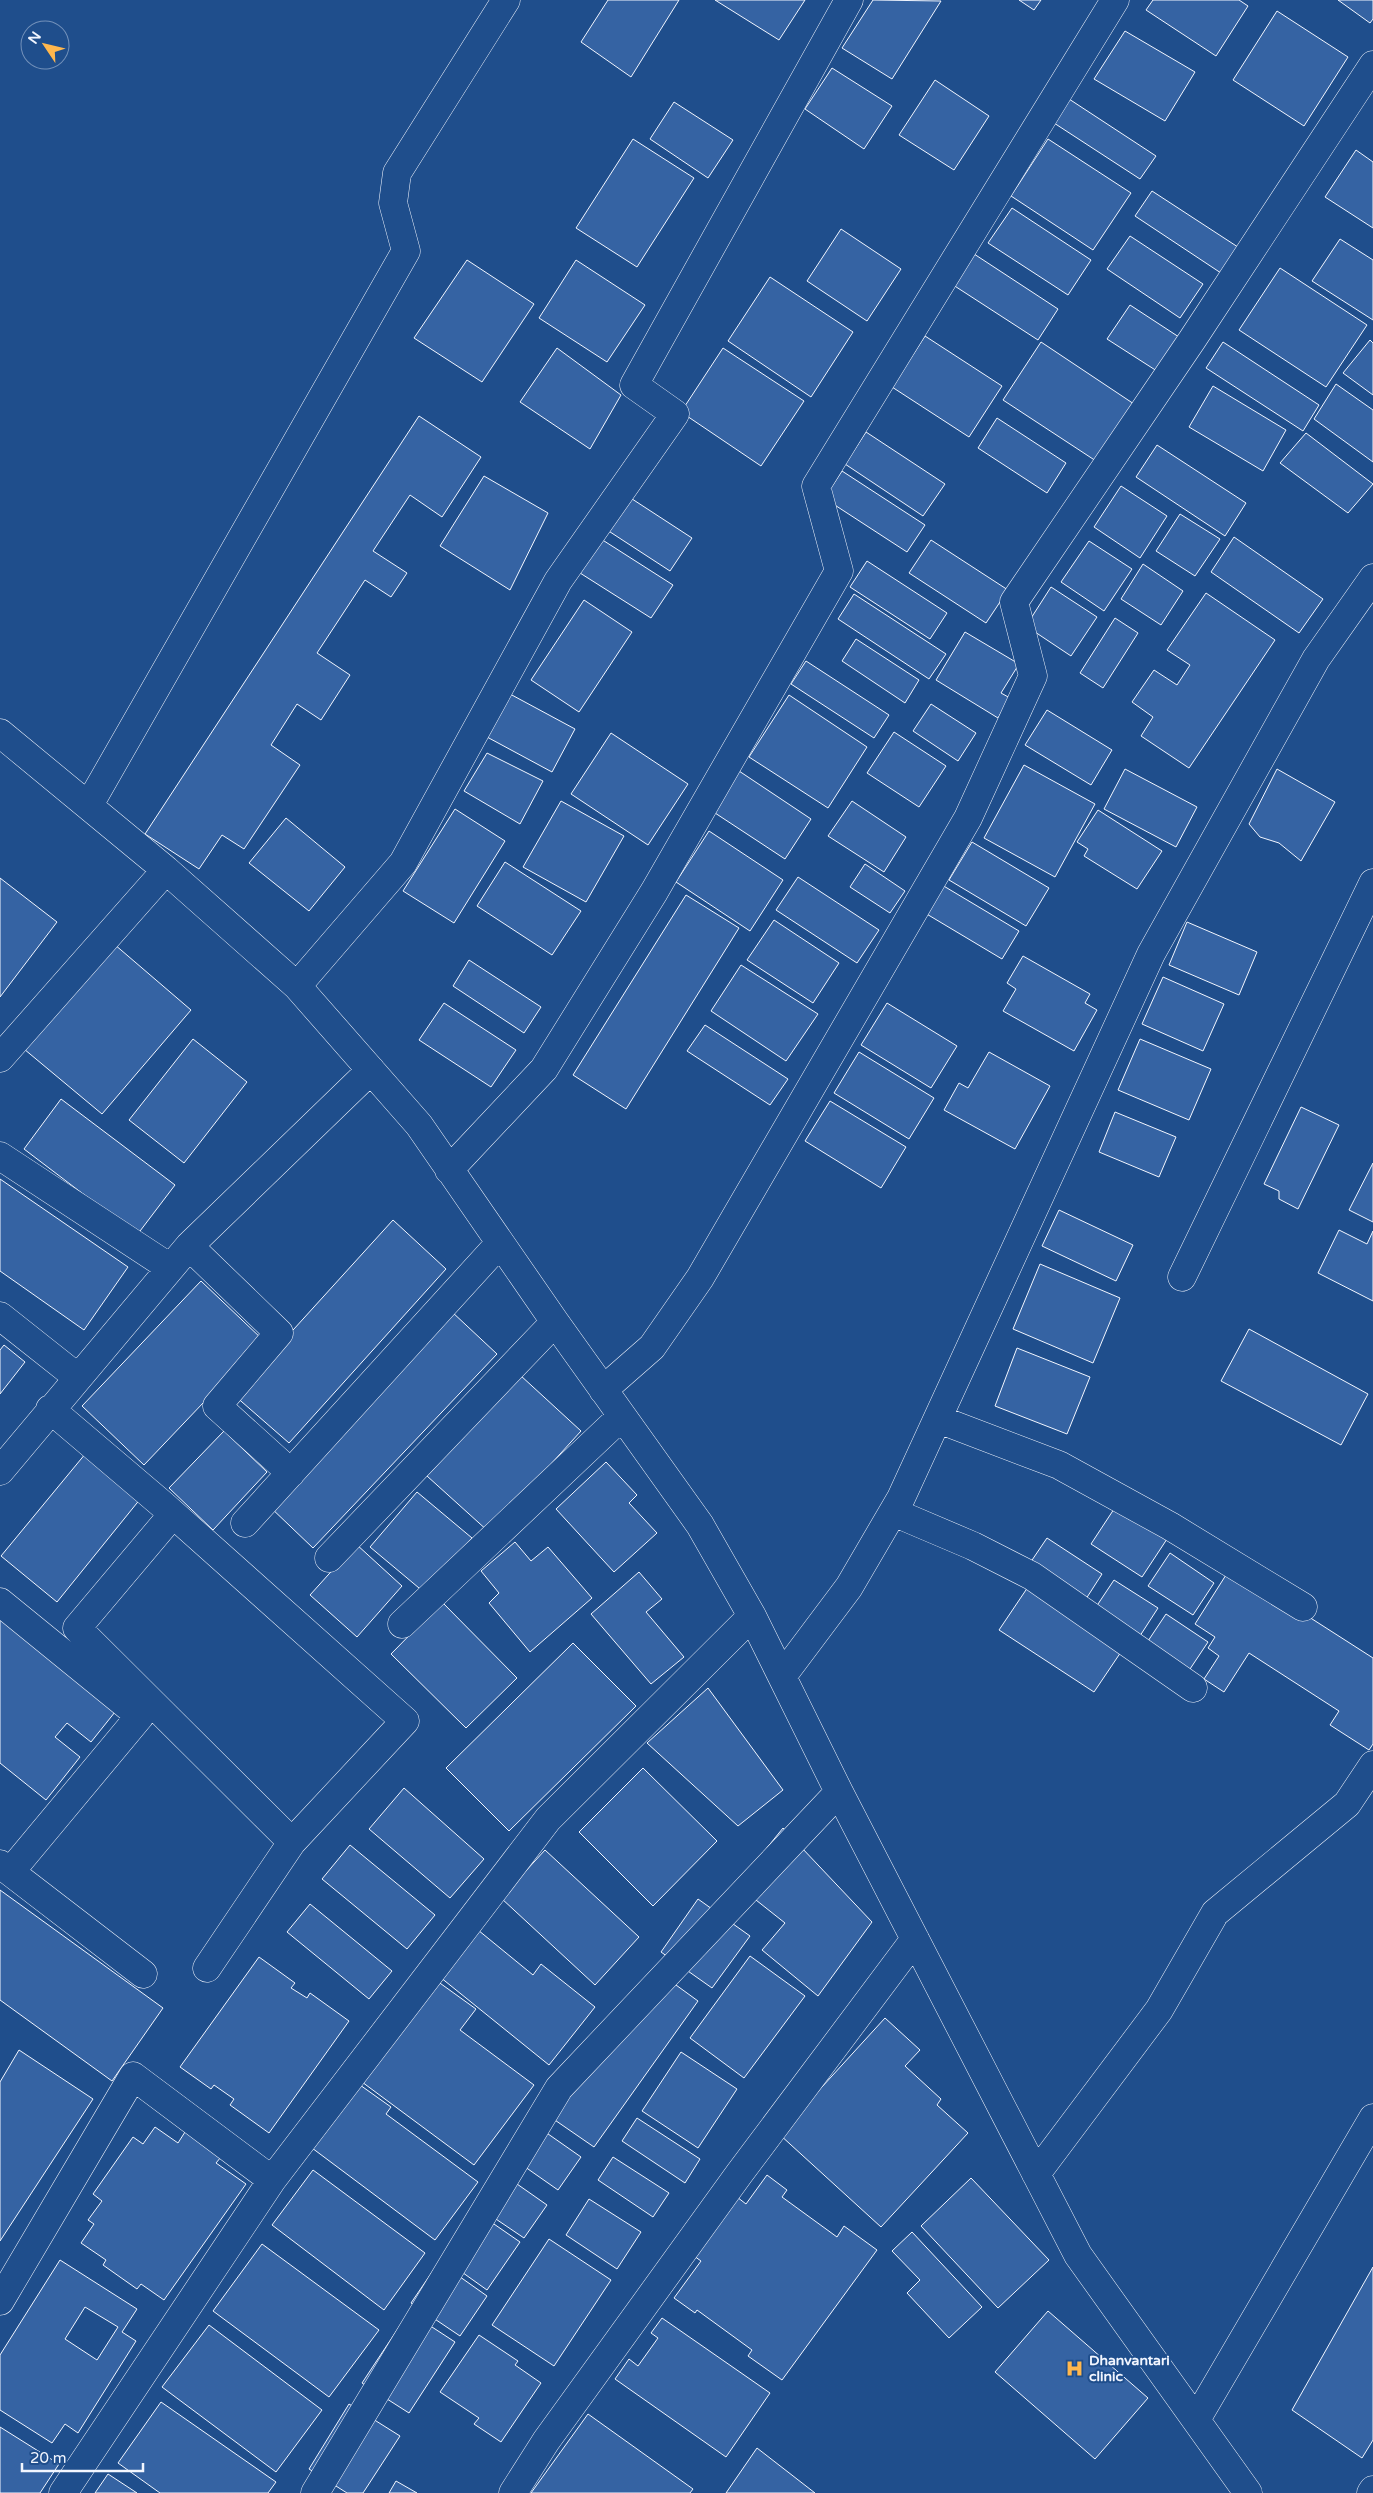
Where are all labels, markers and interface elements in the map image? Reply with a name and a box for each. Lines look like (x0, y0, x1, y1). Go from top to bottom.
north arrow (20, 20, 70, 70)
text: N (25, 28, 45, 47)
place label: Dhanvantari clinic (1089, 2352, 1170, 2385)
hospital icon: Dhanvantari clinic (1065, 2358, 1085, 2378)
scale bar (22, 2440, 144, 2472)
text: 20 m (30, 2449, 67, 2467)

